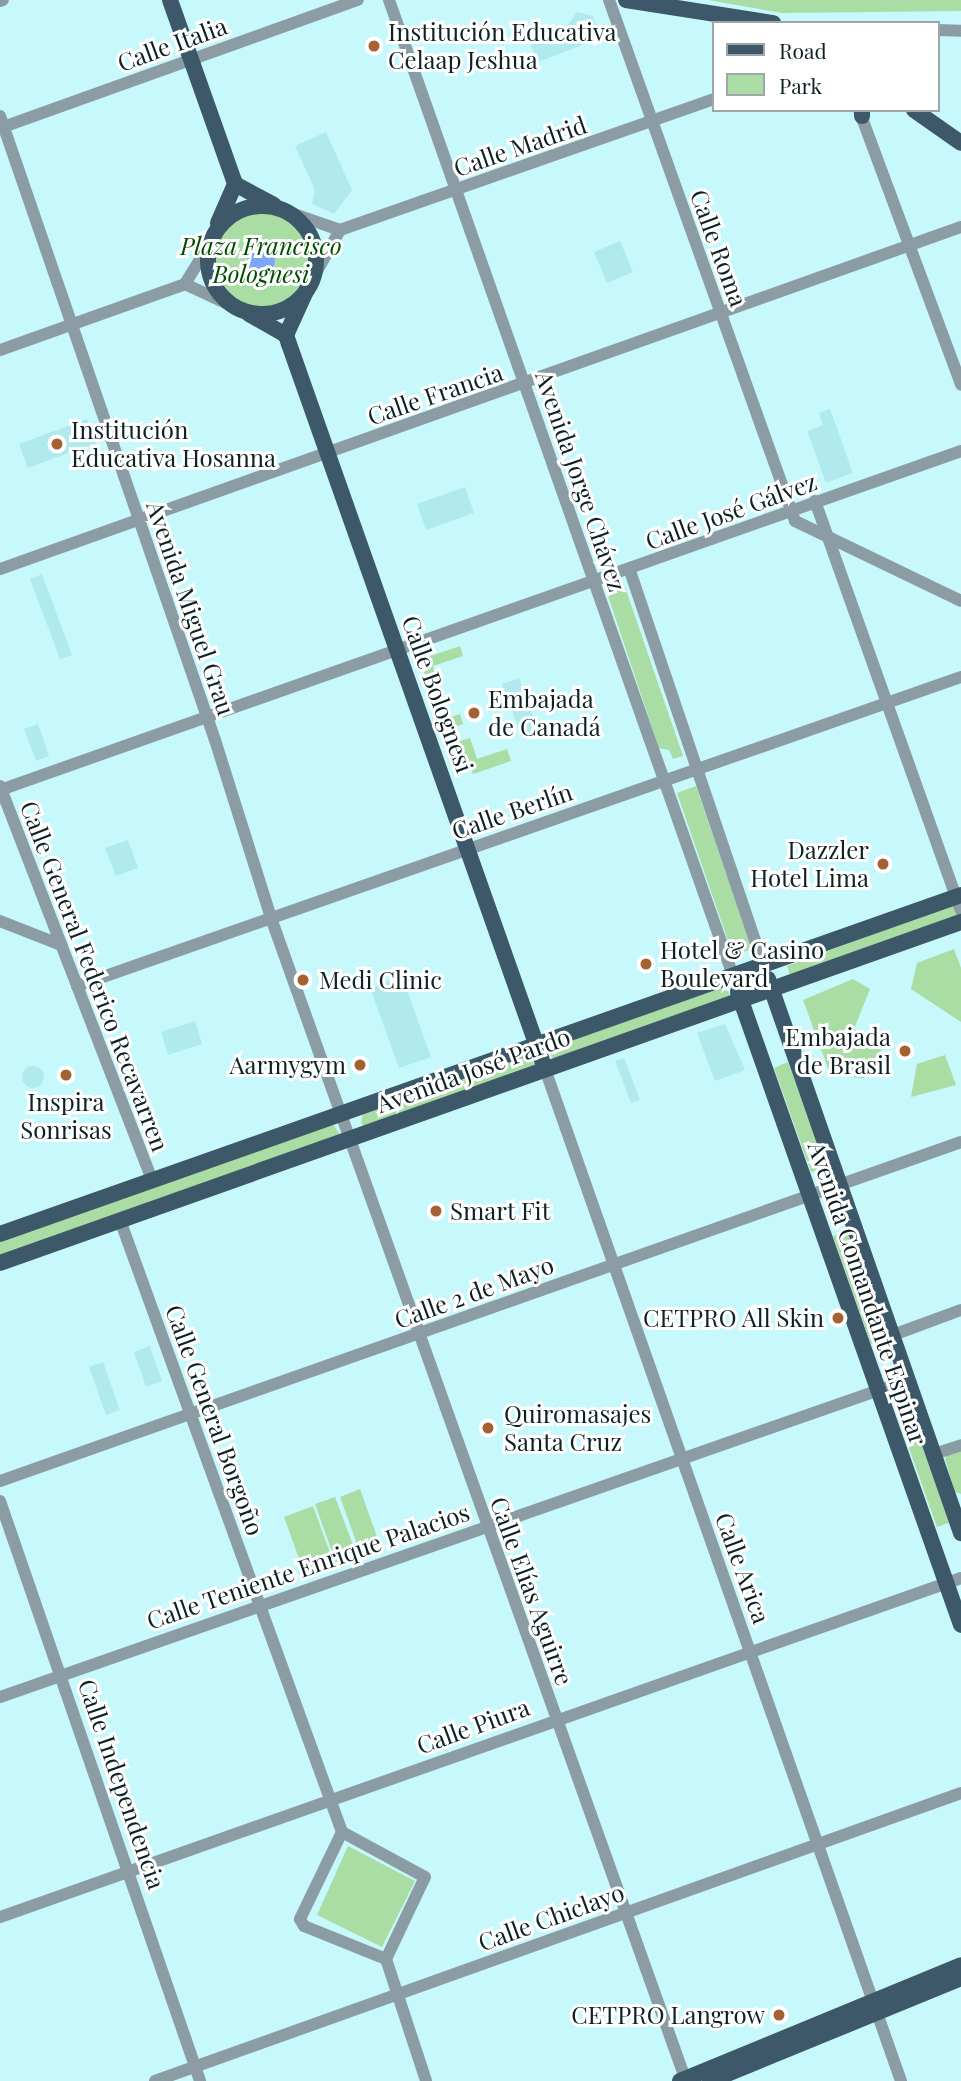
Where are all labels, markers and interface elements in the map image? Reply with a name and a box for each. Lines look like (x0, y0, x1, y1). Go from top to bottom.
street label: Calle Italia (113, 11, 231, 77)
place label: Institución Educativa Celaap Jeshua (388, 18, 617, 74)
legend (712, 21, 940, 112)
text: Road (779, 36, 827, 64)
marker: Institución Educativa Celaap Jeshua (366, 38, 382, 54)
text: Park (779, 71, 822, 99)
street label: Calle Madrid (450, 110, 590, 182)
street label: Calle Roma (685, 186, 753, 310)
park label: Plaza Francisco Bolognesi (180, 232, 342, 288)
street label: Calle Francia (363, 357, 507, 431)
street label: Avenida Jorge Chávez (530, 367, 632, 595)
place label: Institución Educativa Hosanna (71, 416, 276, 472)
marker: Institución Educativa Hosanna (49, 436, 65, 452)
street label: Calle José Gálvez (641, 467, 821, 555)
street label: Avenida Miguel Grau (141, 497, 241, 719)
street label: Calle Bolognesi (396, 612, 480, 776)
place label: Embajada de Canadá (488, 685, 601, 741)
marker: Embajada de Canadá (466, 705, 482, 721)
street label: Calle Berlín (448, 777, 576, 845)
street label: Calle General Federico Recavarren (15, 797, 175, 1155)
place label: Dazzler Hotel Lima (750, 836, 869, 892)
marker: Dazzler Hotel Lima (875, 856, 891, 872)
place label: Hotel & Casino Boulevard (660, 936, 824, 992)
marker: Hotel & Casino Boulevard (638, 956, 654, 972)
place label: Medi Clinic (319, 966, 442, 994)
marker: Medi Clinic (293, 970, 313, 990)
street label: Avenida José Pardo (372, 1021, 574, 1119)
place label: Embajada de Brasil (785, 1023, 891, 1079)
marker: Embajada de Brasil (897, 1043, 913, 1059)
place label: Aarmygym (229, 1051, 346, 1079)
marker: Aarmygym (352, 1057, 368, 1073)
marker: Inspira Sonrisas (56, 1065, 76, 1085)
place label: Inspira Sonrisas (20, 1088, 112, 1144)
street label: Avenida Comandante Espinar (802, 1137, 934, 1449)
place label: Smart Fit (450, 1197, 551, 1225)
marker: Smart Fit (428, 1203, 444, 1219)
street label: Calle 2 de Mayo (391, 1250, 557, 1334)
street label: Calle General Borgoño (160, 1301, 270, 1539)
place label: CETPRO All Skin (642, 1304, 824, 1332)
marker: CETPRO All Skin (830, 1310, 846, 1326)
place label: Quiromasajes Santa Cruz (504, 1400, 651, 1456)
marker: Quiromasajes Santa Cruz (478, 1418, 498, 1438)
street label: Calle Elías Aguirre (484, 1493, 580, 1689)
street label: Calle Teniente Enrique Palacios (143, 1497, 473, 1635)
street label: Calle Arica (710, 1508, 776, 1628)
street label: Calle Independencia (73, 1675, 171, 1893)
street label: Calle Piura (413, 1692, 533, 1760)
street label: Calle Chiclayo (474, 1877, 628, 1957)
place label: CETPRO Langrow (571, 2001, 765, 2029)
marker: CETPRO Langrow (771, 2007, 787, 2023)

